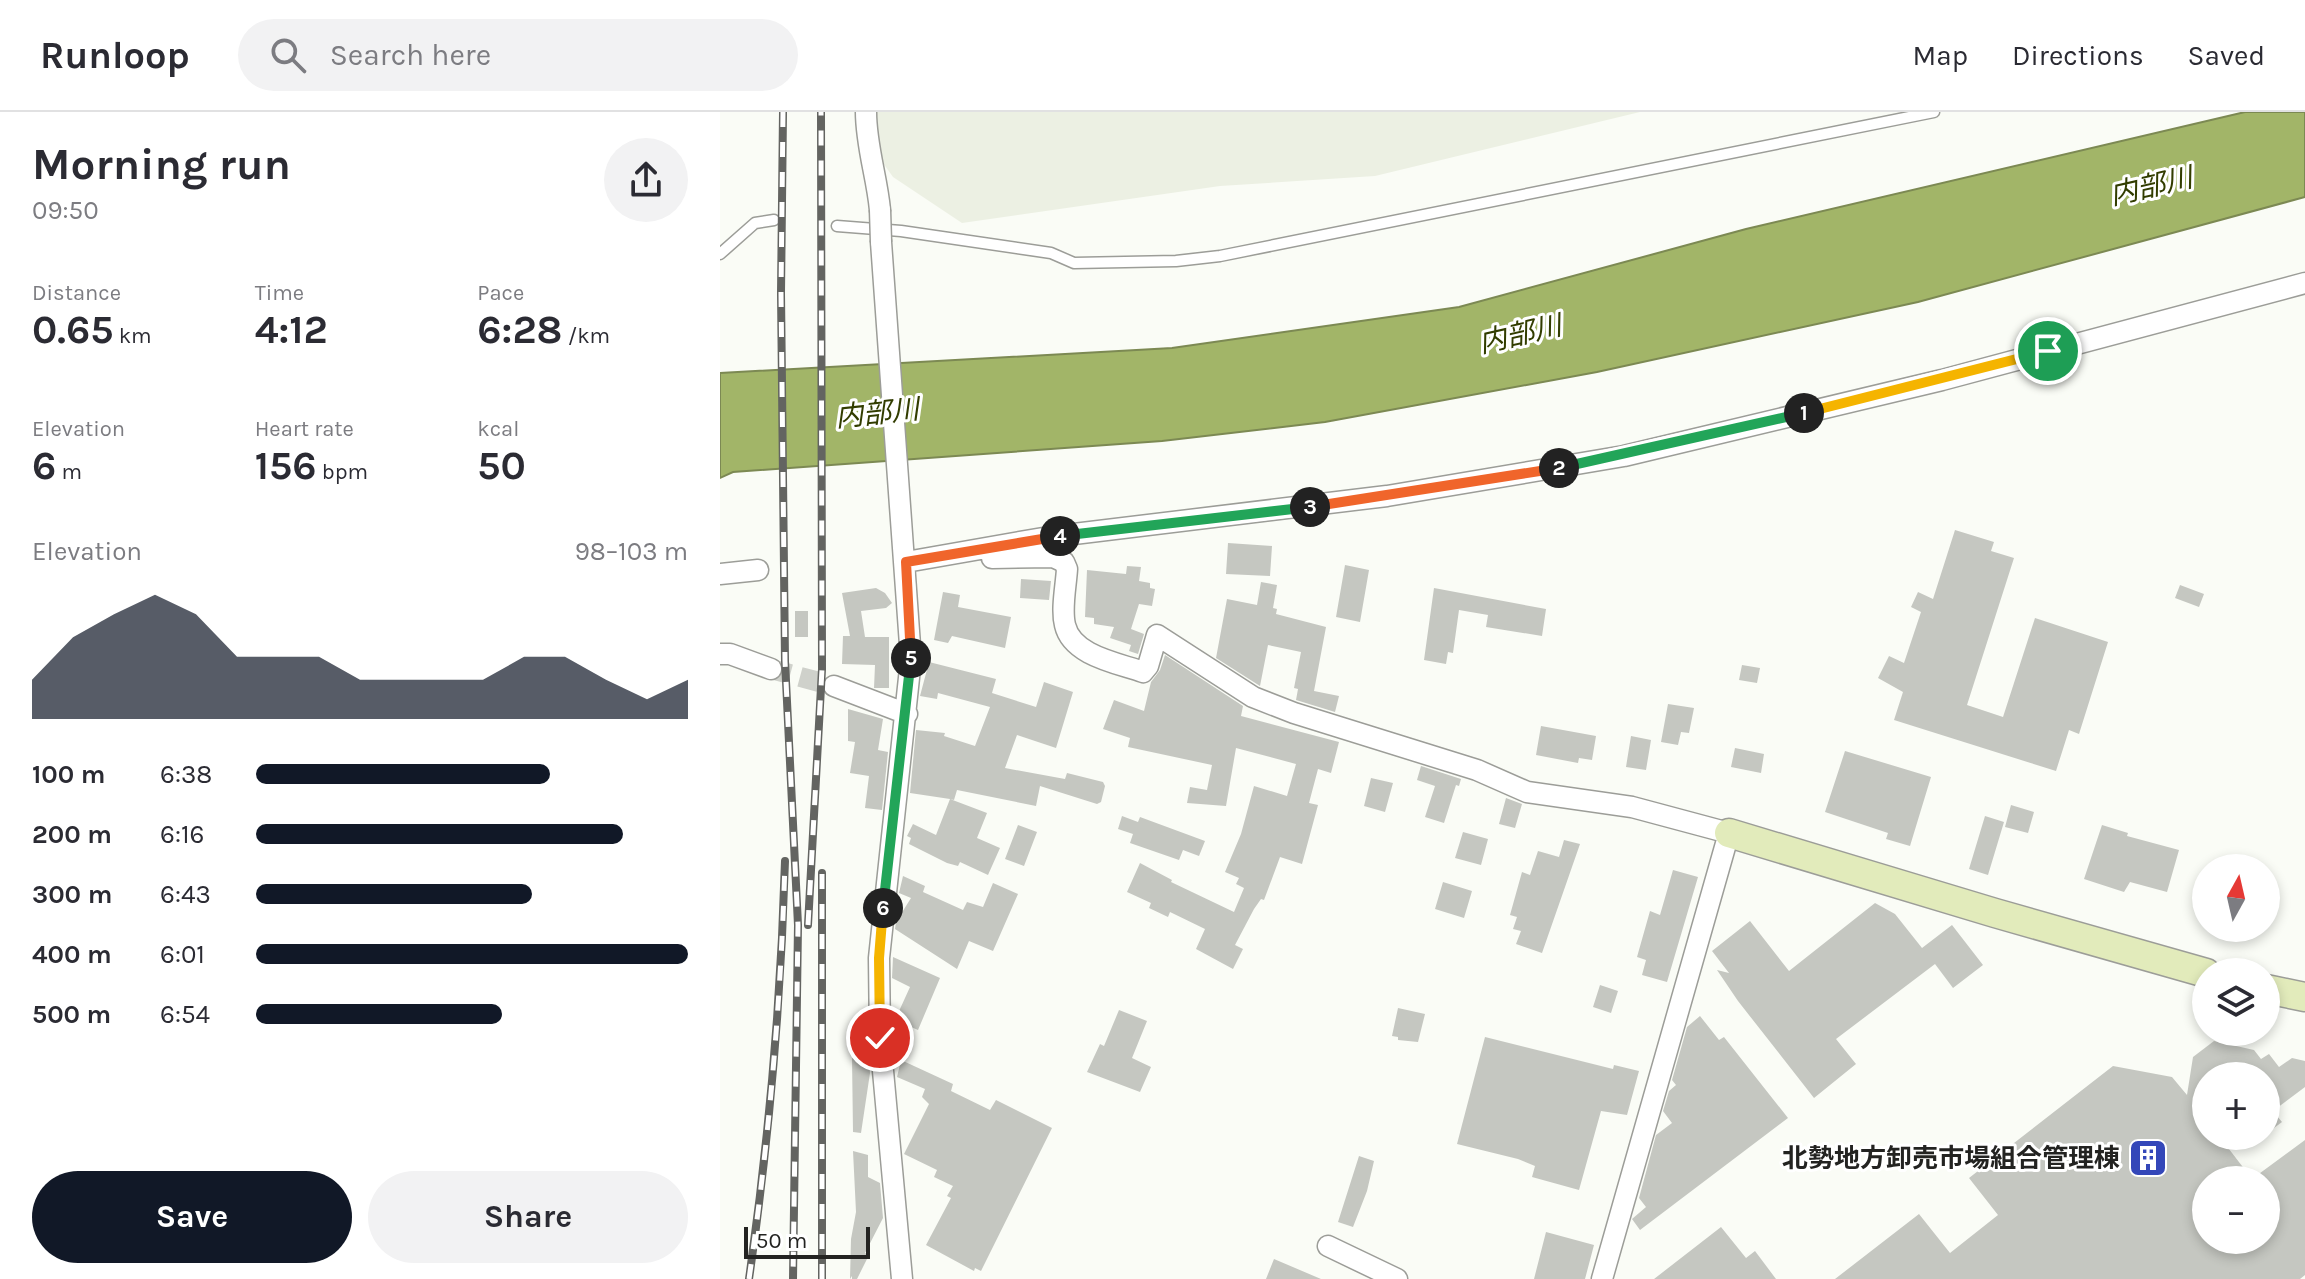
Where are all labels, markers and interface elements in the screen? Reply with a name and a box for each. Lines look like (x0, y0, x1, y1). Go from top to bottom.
search box (238, 19, 798, 91)
text: Runloop (40, 33, 190, 78)
icon: search (266, 33, 310, 77)
text: Search here (330, 37, 491, 73)
text: Map (1913, 39, 1968, 72)
text: Directions (2012, 39, 2144, 72)
text: Saved (2188, 39, 2265, 72)
button: share (604, 138, 688, 222)
text: Morning run (32, 139, 291, 190)
water label: 内部川 (2106, 160, 2199, 212)
text: 09:50 (32, 195, 99, 226)
text: Distance (32, 280, 121, 306)
text: Time (255, 280, 304, 306)
text: Pace (477, 280, 524, 306)
text: 0.65 (32, 306, 113, 353)
text: 4:12 (255, 306, 328, 353)
text: 6:28 (477, 306, 562, 353)
water label: 内部川 (1475, 308, 1568, 360)
pin (2014, 317, 2082, 385)
text: km (113, 323, 152, 349)
text: /km (562, 323, 610, 349)
icon: arrive (2026, 329, 2070, 373)
water label: 内部川 (833, 392, 923, 434)
pin: 1 (1784, 393, 1824, 433)
text: 1 (1800, 400, 1808, 426)
text: Elevation (32, 416, 125, 442)
text: Heart rate (255, 416, 354, 442)
text: kcal (477, 416, 519, 442)
text: 6 (32, 442, 56, 489)
text: 156 (255, 442, 316, 489)
text: 50 (477, 442, 526, 489)
pin: 2 (1539, 448, 1579, 488)
text: 2 (1552, 455, 1566, 481)
text: m (56, 459, 82, 485)
text: bpm (316, 459, 368, 485)
pin: 3 (1290, 487, 1330, 527)
text: 3 (1303, 494, 1317, 520)
pin: 4 (1040, 516, 1080, 556)
text: 4 (1053, 523, 1067, 549)
text: Elevation (32, 536, 142, 567)
text: 98–103 m (575, 536, 688, 567)
pin: 5 (891, 638, 931, 678)
text: 5 (905, 645, 917, 671)
text: 100 m (32, 759, 105, 790)
text: 6:38 (160, 759, 212, 790)
text: 200 m (32, 819, 112, 850)
text: 6:16 (160, 819, 204, 850)
north arrow (2192, 854, 2280, 942)
map controls (2192, 854, 2280, 1254)
text: 300 m (32, 879, 112, 910)
text: 6:43 (160, 879, 211, 910)
pin: 6 (863, 888, 903, 928)
text: 6 (876, 895, 890, 921)
text: 400 m (32, 939, 112, 970)
text: 6:01 (160, 939, 205, 970)
button: layers (2192, 958, 2280, 1046)
text: 500 m (32, 999, 111, 1030)
text: 6:54 (160, 999, 210, 1030)
pin (846, 1004, 914, 1072)
icon: check (858, 1016, 902, 1060)
button: + (2192, 1062, 2280, 1150)
building icon: 北勢地方卸売市場組合管理棟 (2127, 1137, 2169, 1179)
place label: 北勢地方卸売市場組合管理棟 (1782, 1143, 2120, 1174)
button: − (2192, 1166, 2280, 1254)
button: Save (32, 1171, 352, 1263)
button: Share (368, 1171, 688, 1263)
scale bar (744, 1223, 870, 1259)
text: 50 m (756, 1228, 807, 1254)

